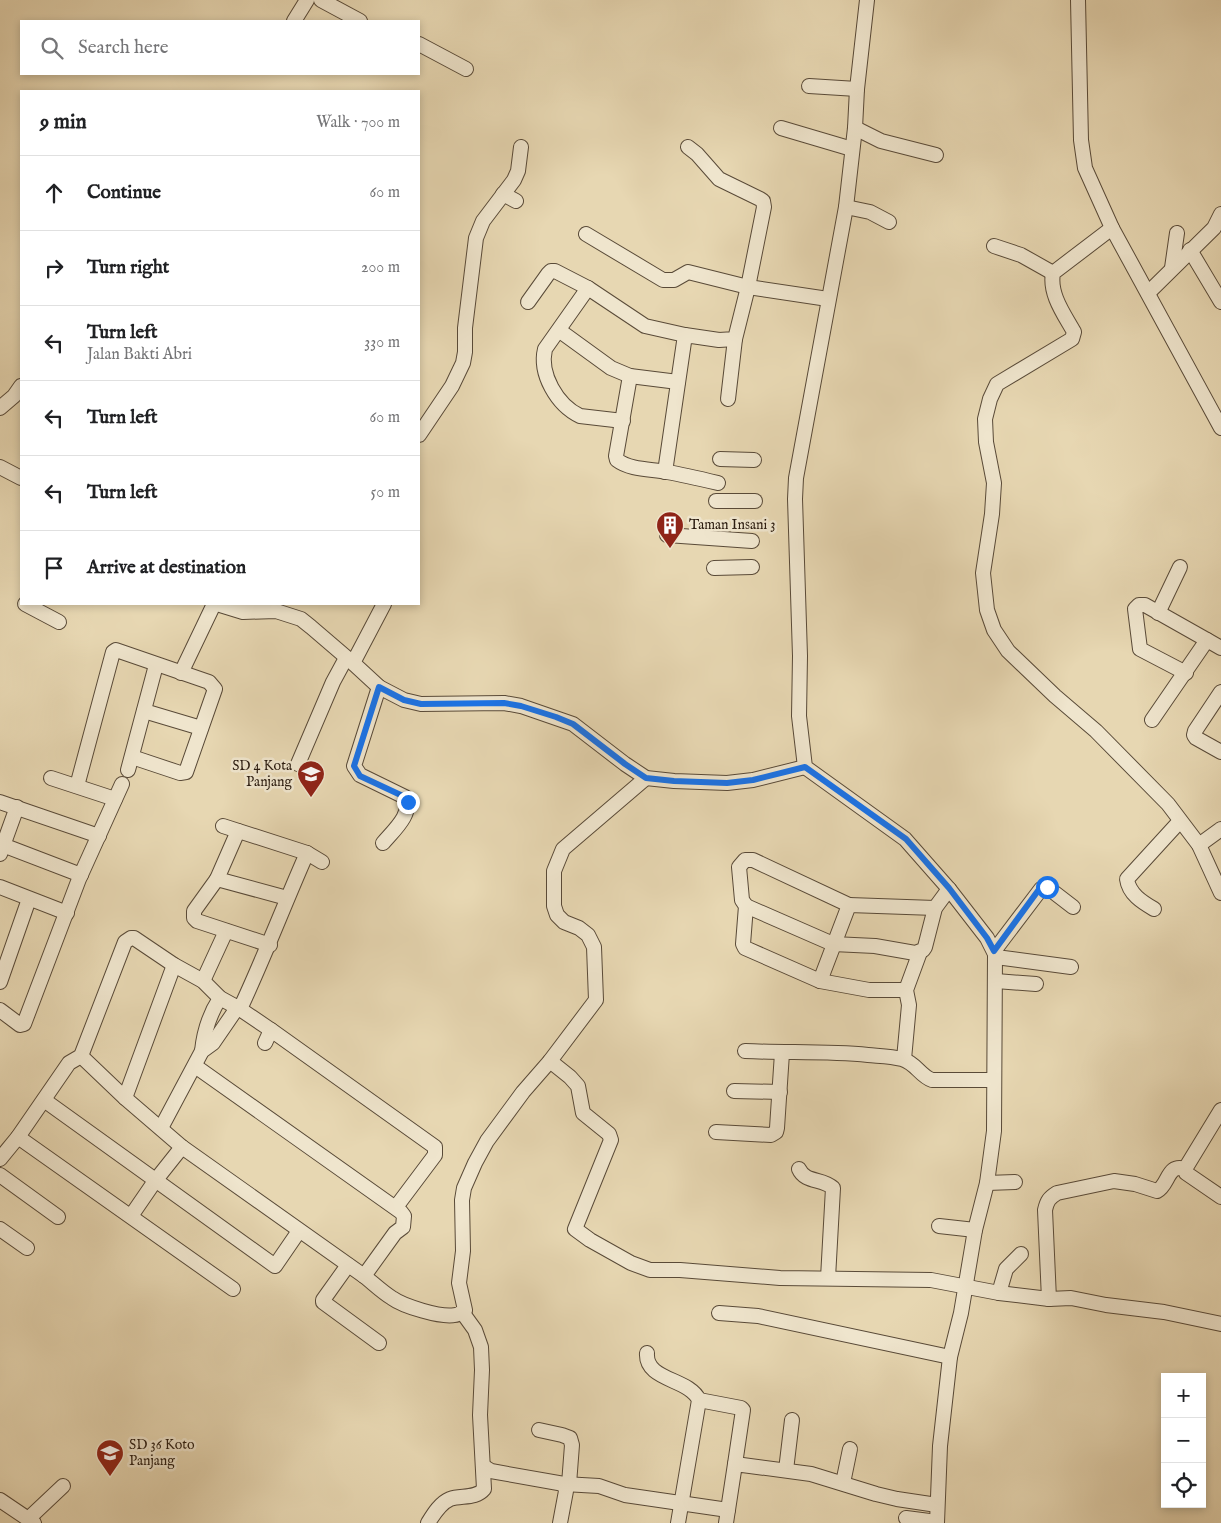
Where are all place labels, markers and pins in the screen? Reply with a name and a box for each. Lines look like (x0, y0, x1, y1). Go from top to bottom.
building icon: Taman Insani 3 (655, 510, 685, 549)
place label: Taman Insani 3 (689, 516, 776, 534)
place label: SD 4 Kota Panjang (232, 757, 293, 791)
school or university icon: SD 4 Kota Panjang (296, 759, 326, 798)
place label: SD 36 Koto Panjang (129, 1436, 195, 1470)
school or university icon: SD 36 Koto Panjang (95, 1438, 125, 1477)

